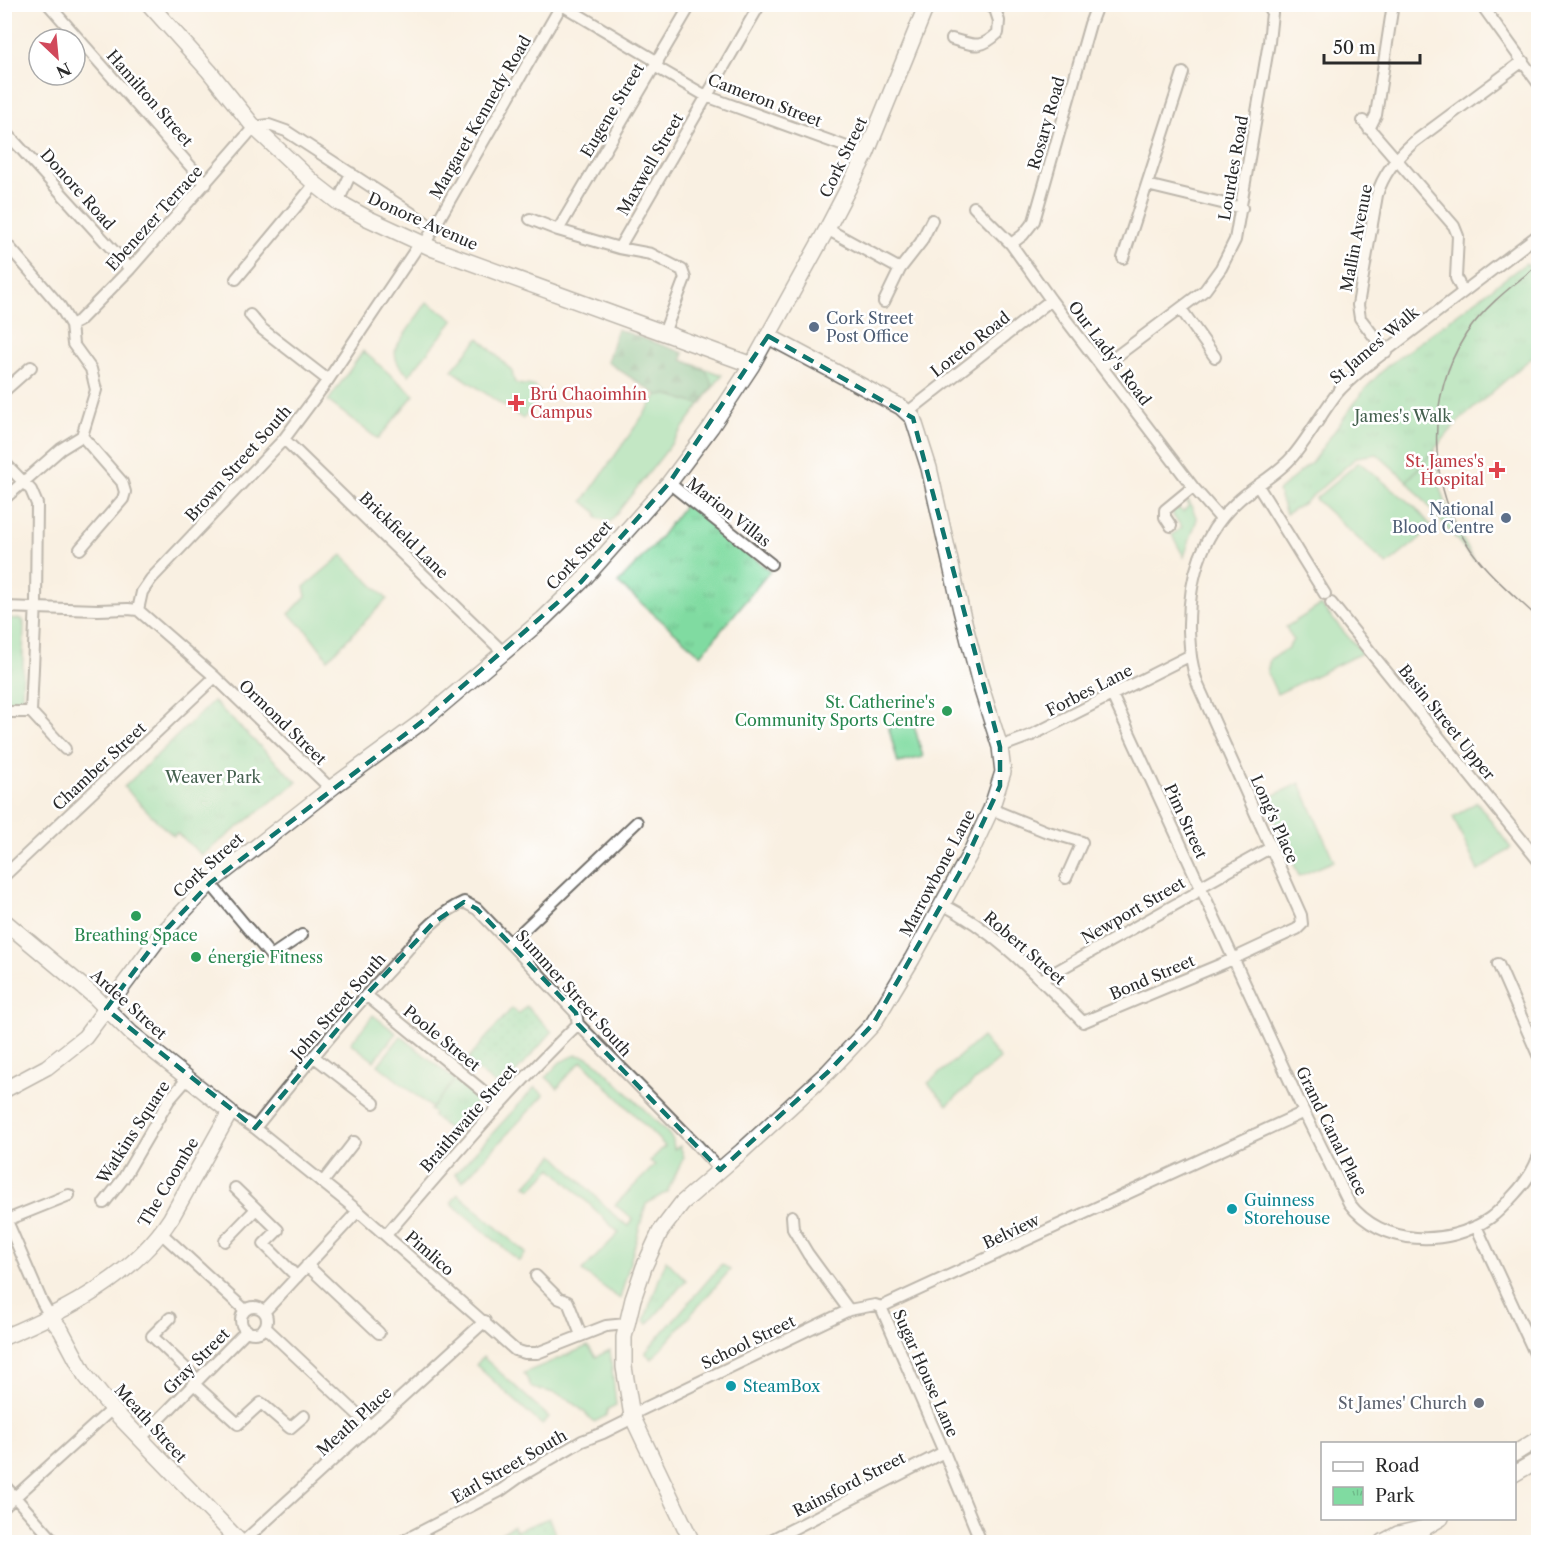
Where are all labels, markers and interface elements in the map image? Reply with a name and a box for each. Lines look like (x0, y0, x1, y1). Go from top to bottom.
north arrow (27, 27, 87, 87)
scale bar (1324, 27, 1420, 65)
street label: Margaret Kennedy Road (425, 32, 535, 202)
text: 50 m (1333, 37, 1376, 59)
street label: Hamilton Street (103, 46, 198, 151)
text: N (53, 58, 74, 83)
street label: Eugene Street (576, 59, 648, 161)
street label: Cameron Street (705, 69, 825, 131)
street label: Rosary Road (1023, 74, 1069, 172)
street label: Maxwell Street (613, 109, 688, 219)
street label: Cork Street (815, 113, 871, 201)
street label: Lourdes Road (1214, 114, 1252, 222)
street label: Donore Road (36, 144, 120, 234)
street label: Ebenezer Terrace (101, 161, 207, 275)
street label: Mallin Avenue (1336, 182, 1376, 294)
street label: Donore Avenue (365, 188, 481, 254)
street label: Our Lady's Road (1064, 297, 1156, 409)
street label: St James' Walk (1326, 302, 1423, 388)
street label: Loreto Road (926, 307, 1014, 381)
place label: Cork Street Post Office (826, 308, 914, 346)
marker: Cork Street Post Office (807, 320, 821, 334)
place label: Brú Chaoimhín Campus (530, 384, 647, 422)
marker: Brú Chaoimhín Campus (507, 394, 525, 412)
street label: Brown Street South (181, 401, 295, 525)
park label: James's Walk (1351, 406, 1452, 426)
place label: St. James's Hospital (1405, 451, 1484, 489)
marker: St. James's Hospital (1488, 461, 1506, 479)
street label: Marion Villas (683, 473, 775, 551)
street label: Brickfield Lane (355, 487, 453, 583)
place label: National Blood Centre (1392, 499, 1494, 537)
marker: National Blood Centre (1499, 511, 1513, 525)
street label: Cork Street (542, 516, 616, 594)
street label: Forbes Lane (1043, 660, 1135, 720)
street label: Basin Street Upper (1394, 660, 1500, 784)
street label: Ormond Street (235, 675, 331, 769)
place label: St. Catherine's Community Sports Centre (735, 692, 935, 730)
marker: St. Catherine's Community Sports Centre (940, 704, 954, 718)
street label: Chamber Street (48, 717, 150, 814)
park label: Weaver Park (164, 767, 262, 787)
street label: Long's Place (1247, 772, 1303, 866)
street label: Pim Street (1160, 781, 1212, 862)
street label: Marrowbone Lane (895, 806, 979, 940)
street label: Cork Street (169, 828, 247, 902)
street label: Newport Street (1078, 872, 1189, 948)
street label: Robert Street (980, 907, 1070, 989)
marker: Breathing Space (129, 909, 143, 923)
place label: Breathing Space (74, 925, 198, 945)
street label: Summer Street South (512, 926, 636, 1060)
place label: énergie Fitness (208, 947, 323, 967)
street label: John Street South (284, 949, 390, 1065)
marker: énergie Fitness (189, 950, 203, 964)
street label: Bond Street (1107, 950, 1198, 1004)
street label: Ardee Street (86, 964, 171, 1044)
street label: Poole Street (400, 1001, 485, 1075)
street label: Braithwaite Street (416, 1060, 521, 1176)
street label: Grand Canal Place (1292, 1063, 1372, 1199)
street label: Watkins Square (92, 1077, 174, 1188)
street label: The Coombe (133, 1134, 203, 1230)
place label: Guinness Storehouse (1244, 1190, 1330, 1228)
marker: Guinness Storehouse (1225, 1202, 1239, 1216)
street label: Belview (979, 1209, 1043, 1253)
street label: Pimlico (401, 1226, 459, 1280)
street label: Sugar House Lane (889, 1306, 963, 1440)
street label: School Street (698, 1311, 799, 1373)
street label: Gray Street (159, 1323, 234, 1398)
place label: SteamBox (743, 1376, 821, 1396)
marker: SteamBox (724, 1379, 738, 1393)
street label: Meath Street (111, 1380, 192, 1467)
street label: Meath Place (312, 1382, 396, 1460)
place label: St James' Church (1338, 1393, 1467, 1413)
marker: St James' Church (1472, 1396, 1486, 1410)
street label: Earl Street South (448, 1425, 570, 1507)
legend (1321, 1442, 1516, 1520)
street label: Rainsford Street (790, 1447, 909, 1521)
text: Road (1375, 1455, 1420, 1477)
text: Park (1375, 1485, 1416, 1507)

